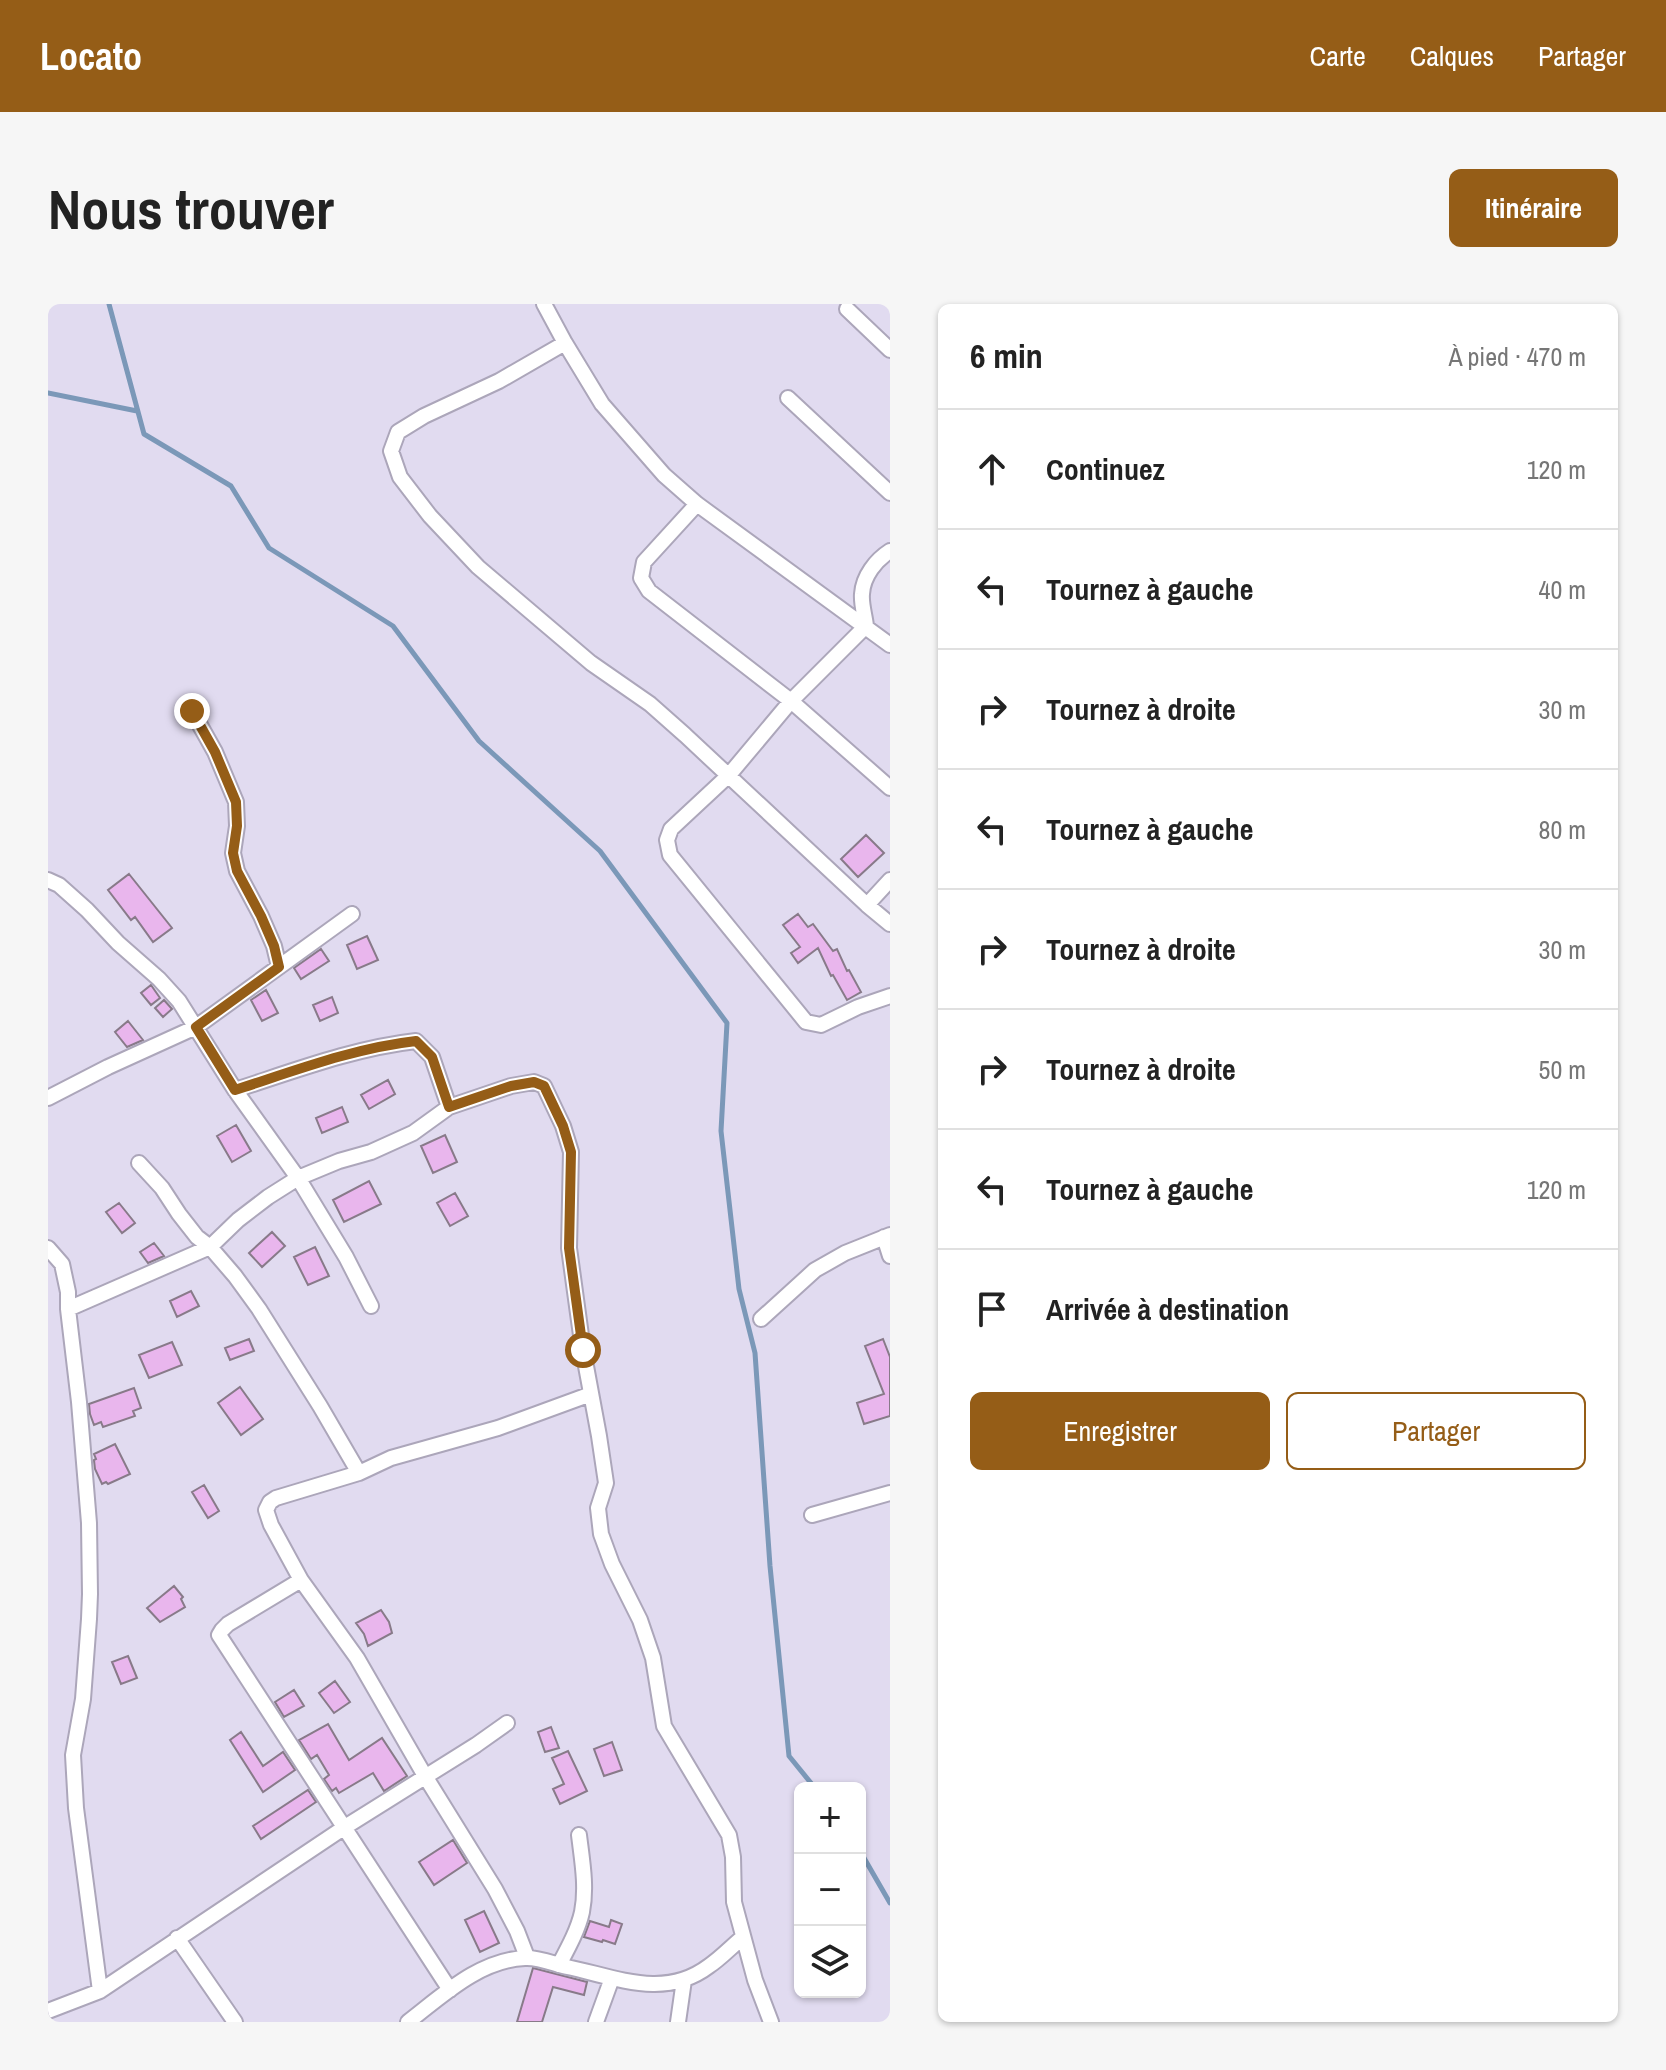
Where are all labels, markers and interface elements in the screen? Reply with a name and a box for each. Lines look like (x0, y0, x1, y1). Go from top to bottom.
text: Locato (40, 31, 142, 82)
text: Carte (1310, 37, 1366, 75)
text: Calques (1410, 37, 1494, 75)
text: Partager (1538, 37, 1626, 75)
button: Itinéraire (1449, 169, 1618, 247)
text: Nous trouver (48, 171, 334, 246)
text: 6 min (970, 333, 1043, 379)
text: À pied · 470 m (1448, 339, 1586, 374)
icon: ahead (970, 447, 1014, 491)
text: Continuez (1046, 449, 1165, 489)
text: 120 m (1527, 452, 1586, 487)
icon: left (970, 567, 1014, 611)
text: Tournez à gauche (1046, 569, 1253, 609)
text: 40 m (1539, 572, 1586, 607)
icon: right (970, 687, 1014, 731)
text: Tournez à droite (1046, 689, 1236, 729)
text: 30 m (1539, 692, 1586, 727)
route end (174, 693, 210, 729)
icon: left (970, 807, 1014, 851)
text: Tournez à gauche (1046, 809, 1253, 849)
text: 80 m (1539, 812, 1586, 847)
icon: right (970, 927, 1014, 971)
text: Tournez à droite (1046, 929, 1236, 969)
text: 30 m (1539, 932, 1586, 967)
icon: right (970, 1047, 1014, 1091)
text: Tournez à droite (1046, 1049, 1236, 1089)
text: 50 m (1539, 1052, 1586, 1087)
icon: left (970, 1167, 1014, 1211)
text: Tournez à gauche (1046, 1169, 1253, 1209)
text: 120 m (1527, 1172, 1586, 1207)
icon: arrive (970, 1287, 1014, 1331)
text: Arrivée à destination (1046, 1289, 1289, 1329)
route start (565, 1332, 601, 1368)
button: Enregistrer (970, 1392, 1270, 1470)
button: Partager (1286, 1392, 1586, 1470)
map controls (794, 1782, 866, 1998)
button: + (794, 1782, 866, 1854)
button: − (794, 1854, 866, 1926)
button: layers (794, 1926, 866, 1998)

